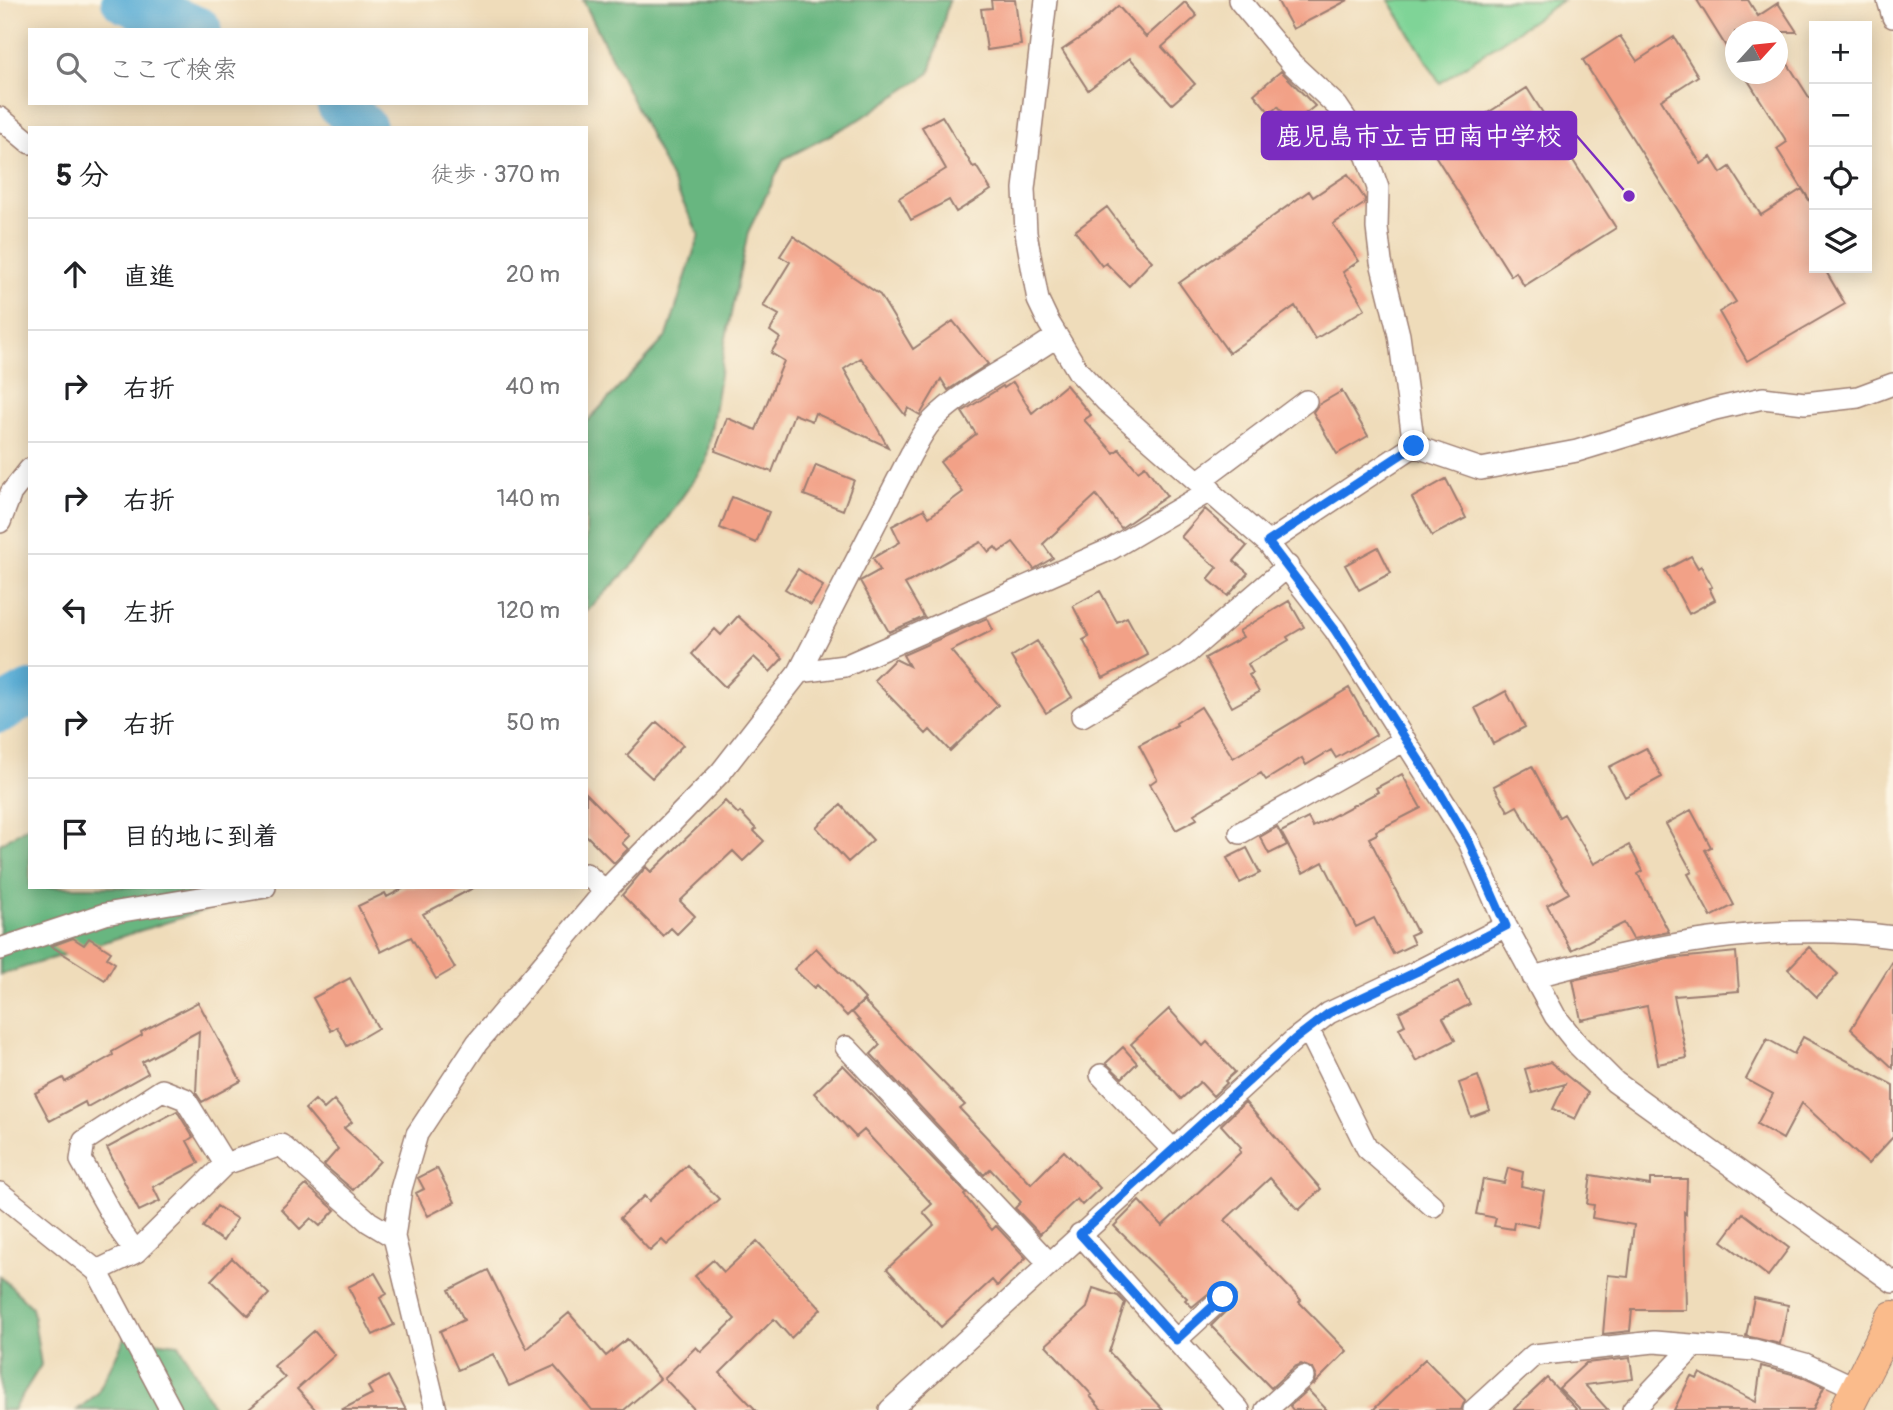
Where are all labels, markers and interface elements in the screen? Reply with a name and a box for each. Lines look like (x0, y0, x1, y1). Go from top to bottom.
north arrow (1725, 21, 1788, 84)
map controls (1809, 21, 1872, 273)
button: + (1809, 21, 1872, 84)
search box (28, 28, 588, 105)
icon: search (52, 48, 90, 86)
text: ここで検索 (108, 54, 238, 86)
button: − (1809, 84, 1872, 147)
callout: 鹿児島市立吉田南中学校 (1262, 112, 1576, 159)
text: 鹿児島市立吉田南中学校 (1276, 121, 1562, 153)
button: locate (1809, 147, 1872, 210)
text: 5 分 (56, 157, 109, 194)
text: 徒歩 · 370 m (430, 160, 560, 189)
button: layers (1809, 210, 1872, 273)
icon: ahead (56, 255, 94, 293)
text: 20 m (506, 260, 560, 289)
text: 直進 (123, 261, 175, 293)
icon: right (56, 367, 94, 405)
text: 40 m (506, 372, 560, 401)
text: 右折 (123, 373, 175, 405)
route end (1398, 430, 1429, 461)
icon: right (56, 479, 94, 517)
text: 140 m (497, 484, 560, 513)
text: 右折 (123, 485, 175, 517)
icon: left (56, 591, 94, 629)
text: 120 m (497, 596, 560, 625)
text: 左折 (123, 597, 175, 629)
icon: right (56, 703, 94, 741)
text: 50 m (506, 708, 560, 737)
text: 右折 (123, 709, 175, 741)
icon: arrive (56, 815, 94, 853)
text: 目的地に到着 (123, 821, 279, 853)
route start (1207, 1281, 1238, 1312)

